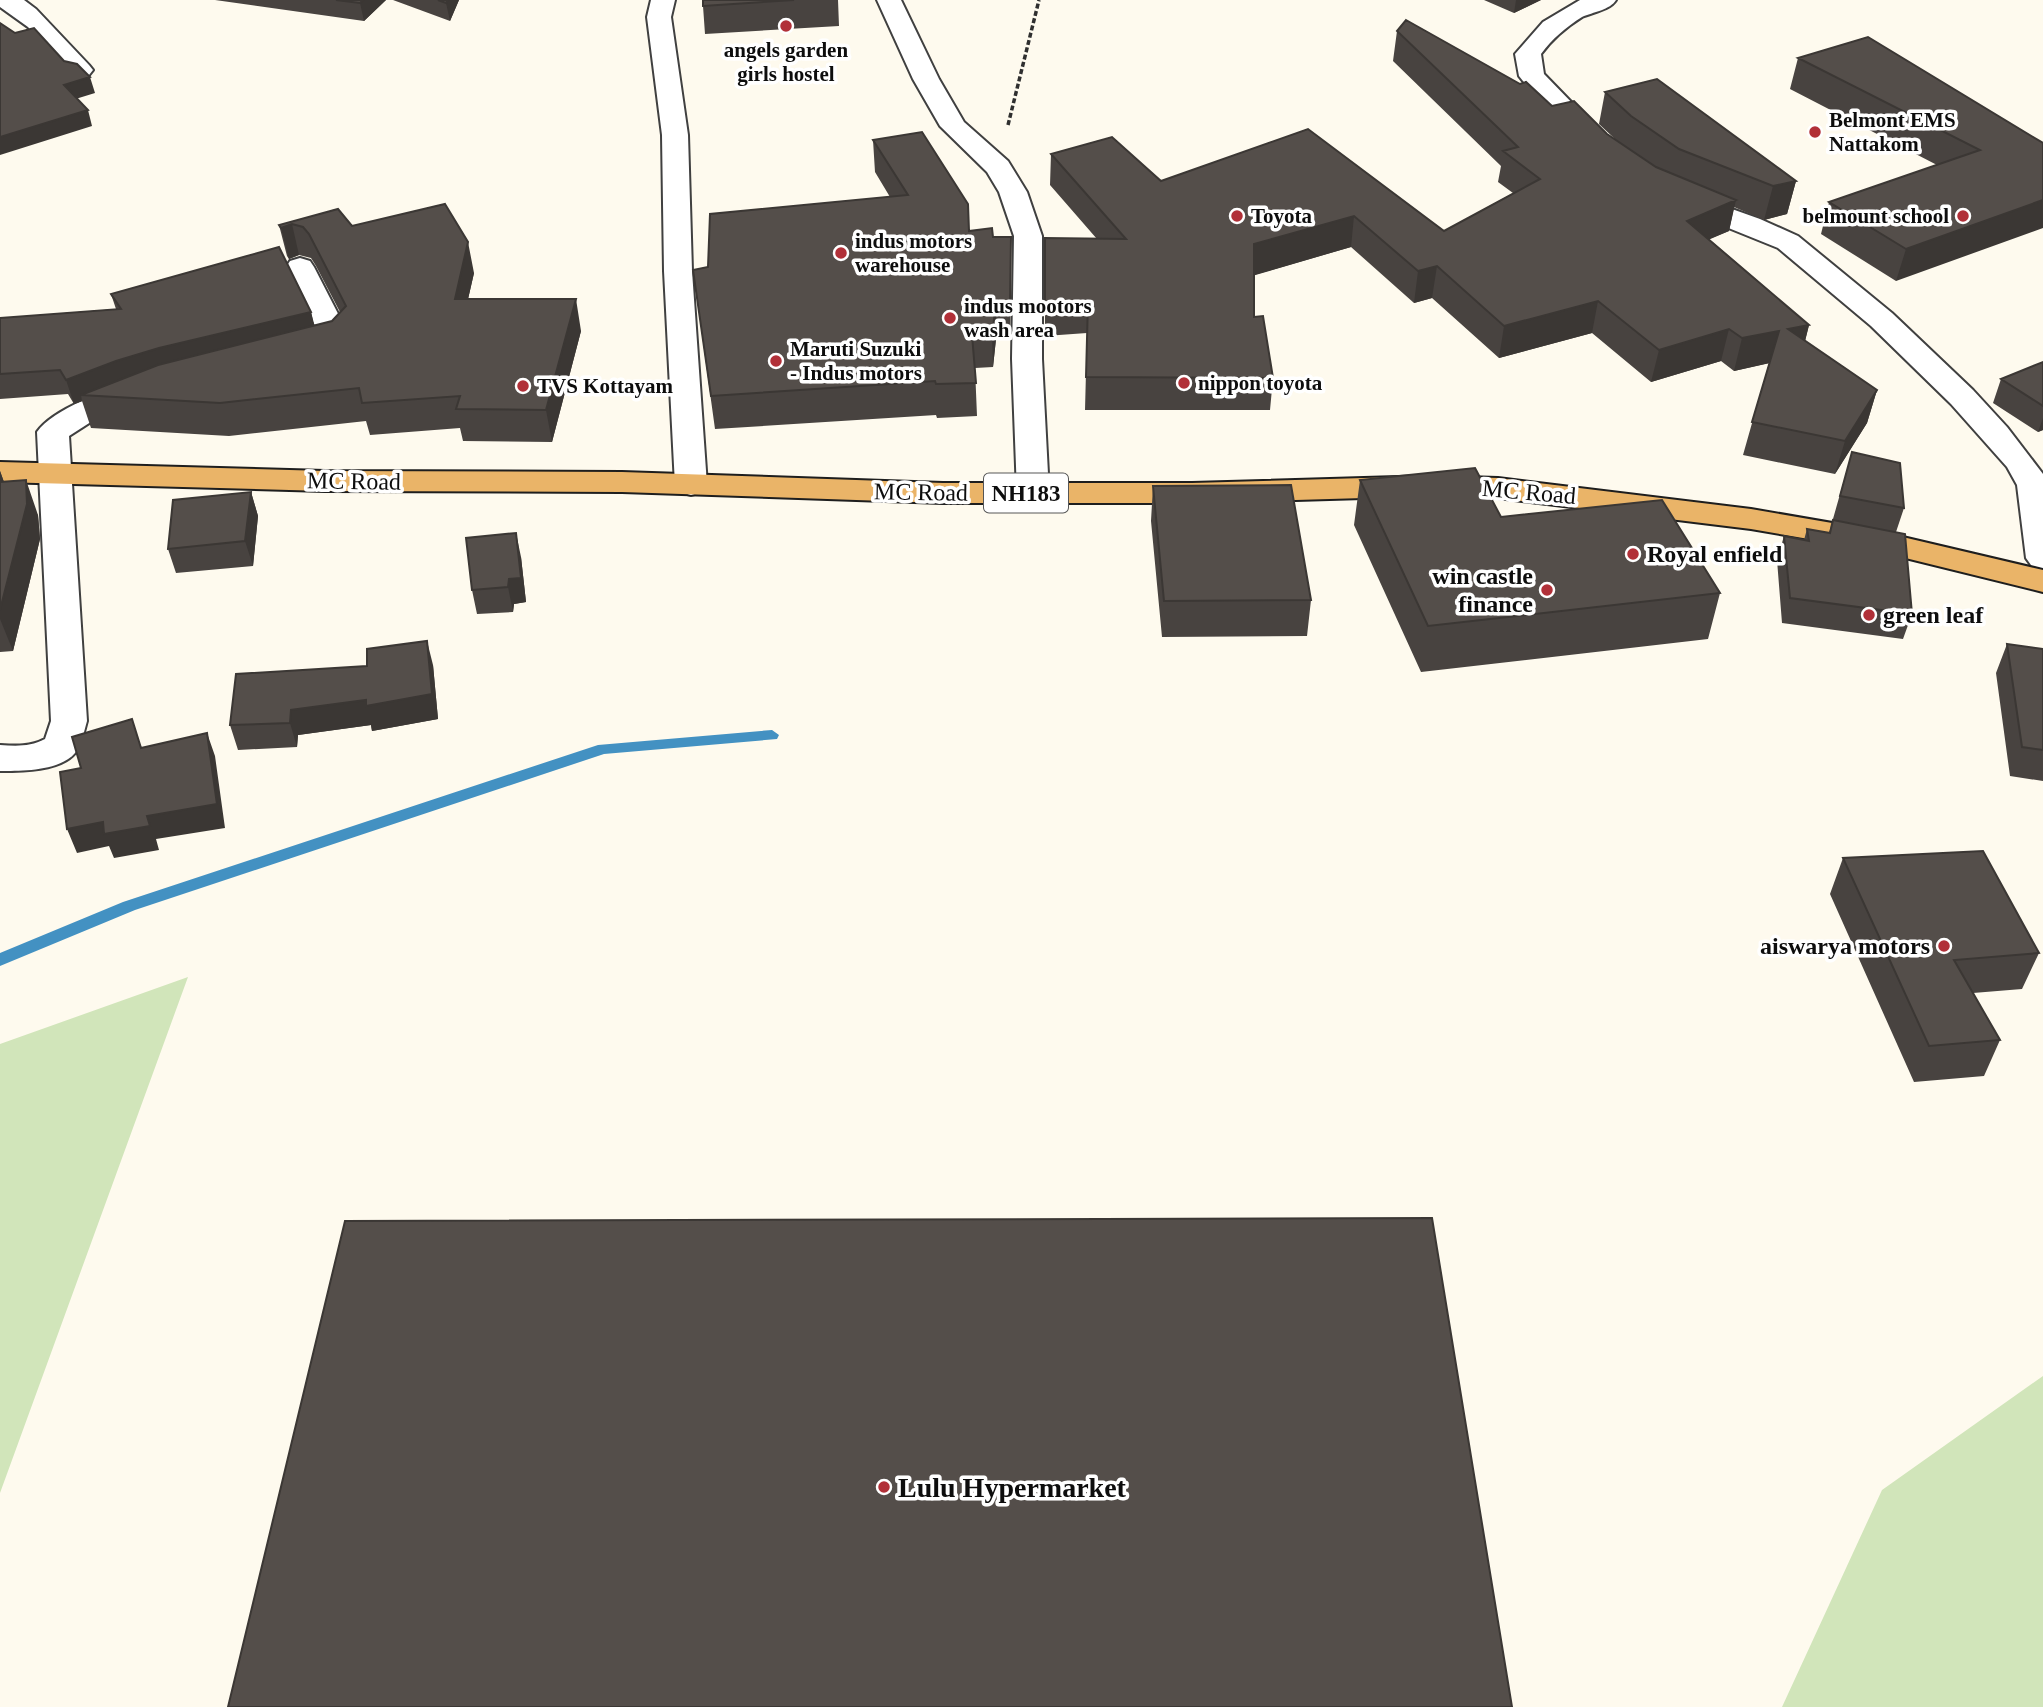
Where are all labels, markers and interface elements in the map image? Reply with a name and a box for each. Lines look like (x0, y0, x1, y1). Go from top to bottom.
marker: angels garden girls hostel (778, 18, 794, 34)
place label: angels garden girls hostel (724, 38, 848, 86)
place label: Belmont EMS Nattakom (1829, 108, 1956, 156)
marker: Belmont EMS Nattakom (1807, 124, 1823, 140)
place label: Toyota (1251, 204, 1313, 228)
place label: belmount school (1803, 204, 1949, 228)
marker: Toyota (1229, 208, 1245, 224)
marker: belmount school (1955, 208, 1971, 224)
place label: indus motors warehouse (855, 229, 972, 277)
marker: indus motors warehouse (833, 245, 849, 261)
place label: indus mootors wash area (964, 294, 1092, 342)
marker: indus mootors wash area (942, 310, 958, 326)
place label: Maruti Suzuki - Indus motors (790, 337, 922, 385)
marker: Maruti Suzuki - Indus motors (768, 353, 784, 369)
place label: nippon toyota (1198, 371, 1323, 395)
place label: TVS Kottayam (537, 374, 673, 398)
marker: nippon toyota (1176, 375, 1192, 391)
marker: TVS Kottayam (515, 378, 531, 394)
street label: MC Road (307, 467, 401, 495)
road number: NH183 (984, 474, 1068, 512)
street label: MC Road (1481, 475, 1577, 509)
street label: MC Road (874, 478, 968, 506)
place label: Royal enfield (1647, 541, 1783, 567)
marker: Royal enfield (1625, 546, 1641, 562)
place label: win castle finance (1432, 563, 1533, 617)
marker: win castle finance (1539, 582, 1555, 598)
place label: green leaf (1883, 602, 1984, 628)
marker: green leaf (1861, 607, 1877, 623)
place label: aiswarya motors (1760, 933, 1930, 959)
marker: aiswarya motors (1936, 938, 1952, 954)
place label: Lulu Hypermarket (898, 1472, 1127, 1503)
marker: Lulu Hypermarket (876, 1479, 892, 1495)

